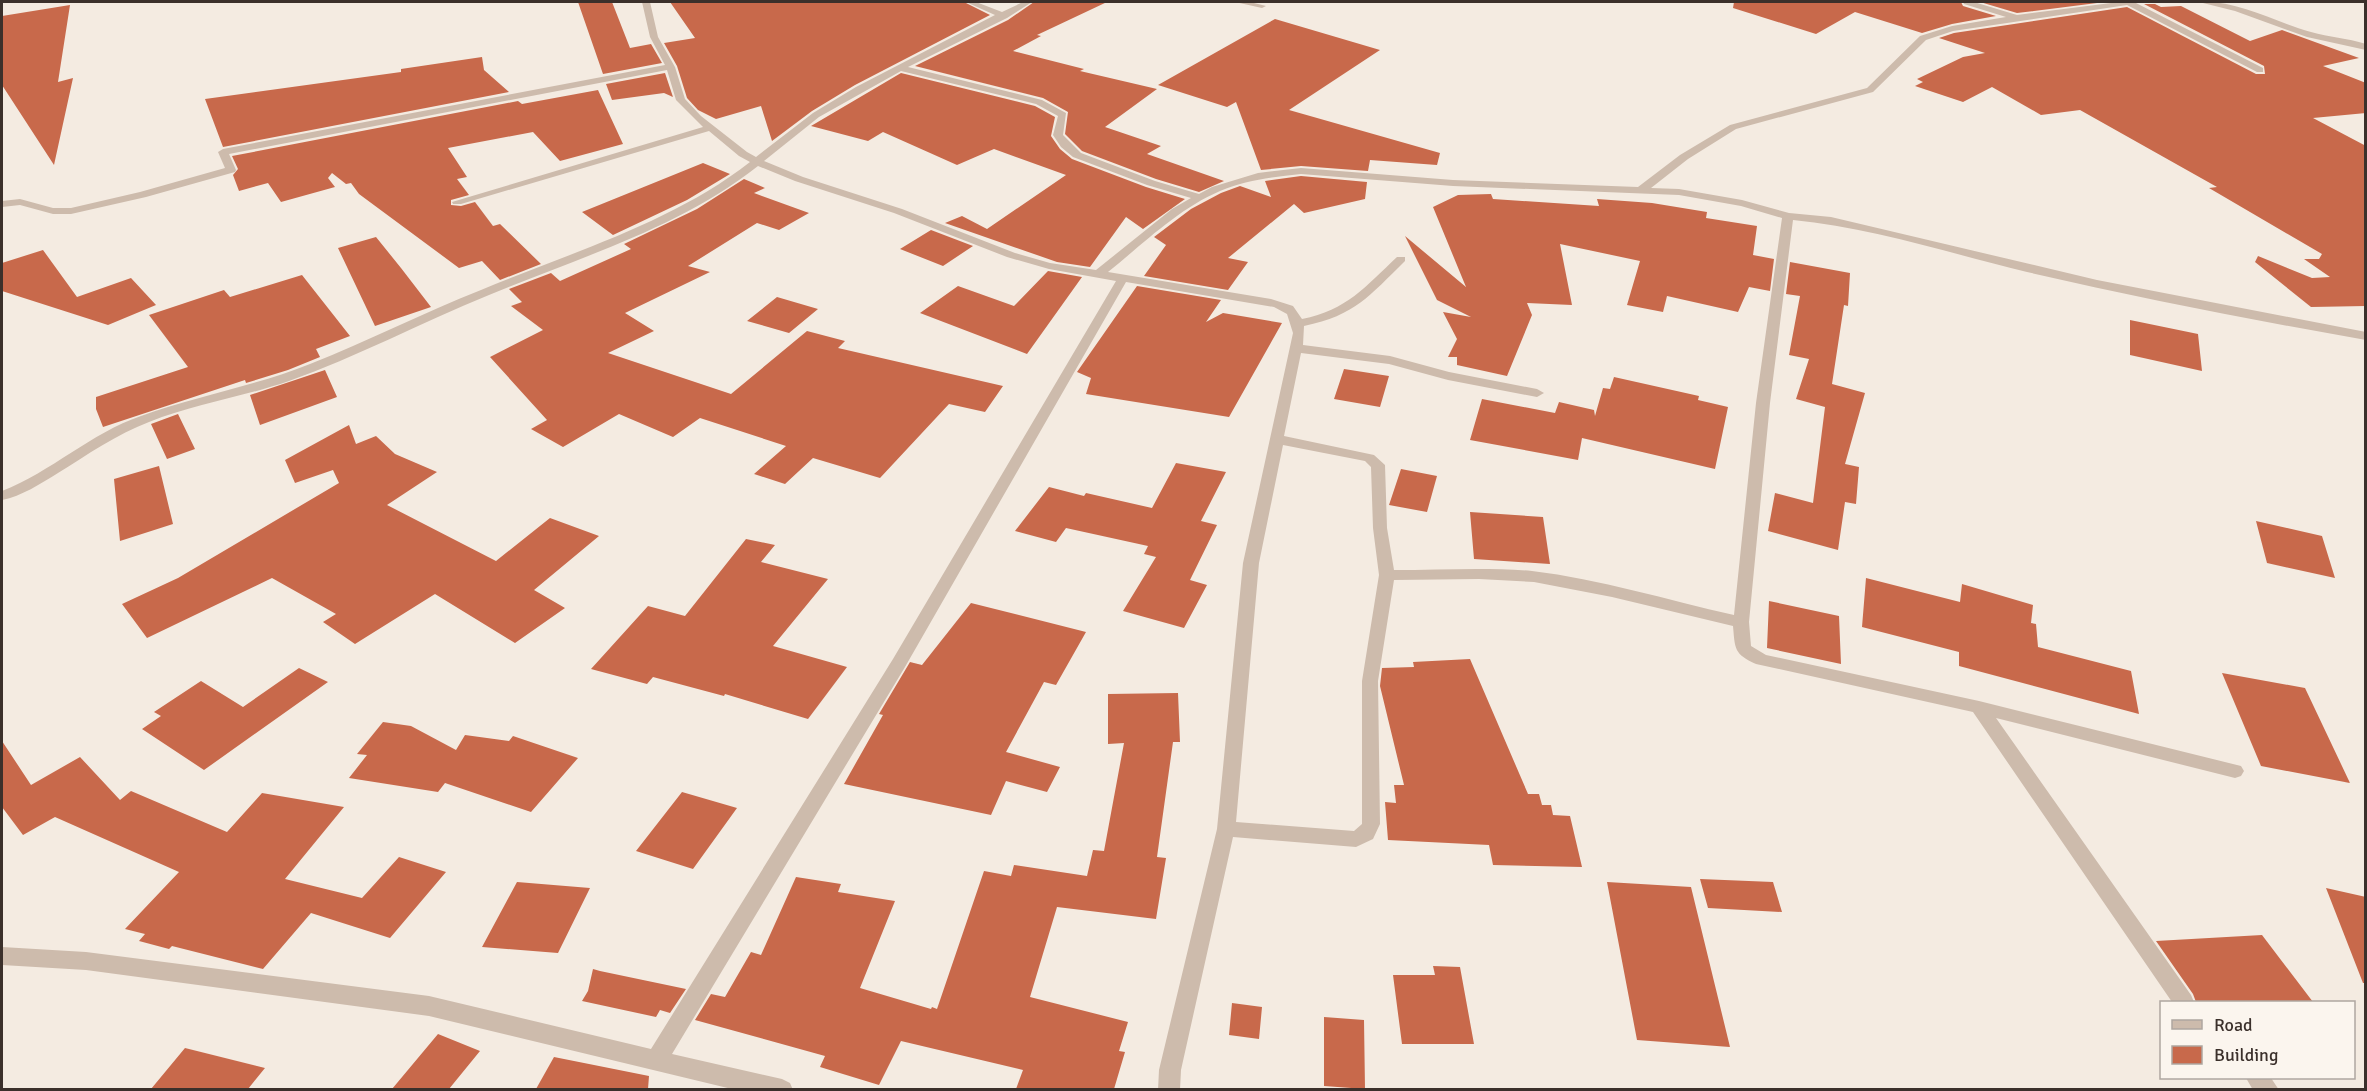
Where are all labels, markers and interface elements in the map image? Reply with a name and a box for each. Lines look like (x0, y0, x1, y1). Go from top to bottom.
legend (2160, 1001, 2355, 1079)
text: Road (2214, 1014, 2253, 1036)
text: Building (2214, 1044, 2278, 1066)

